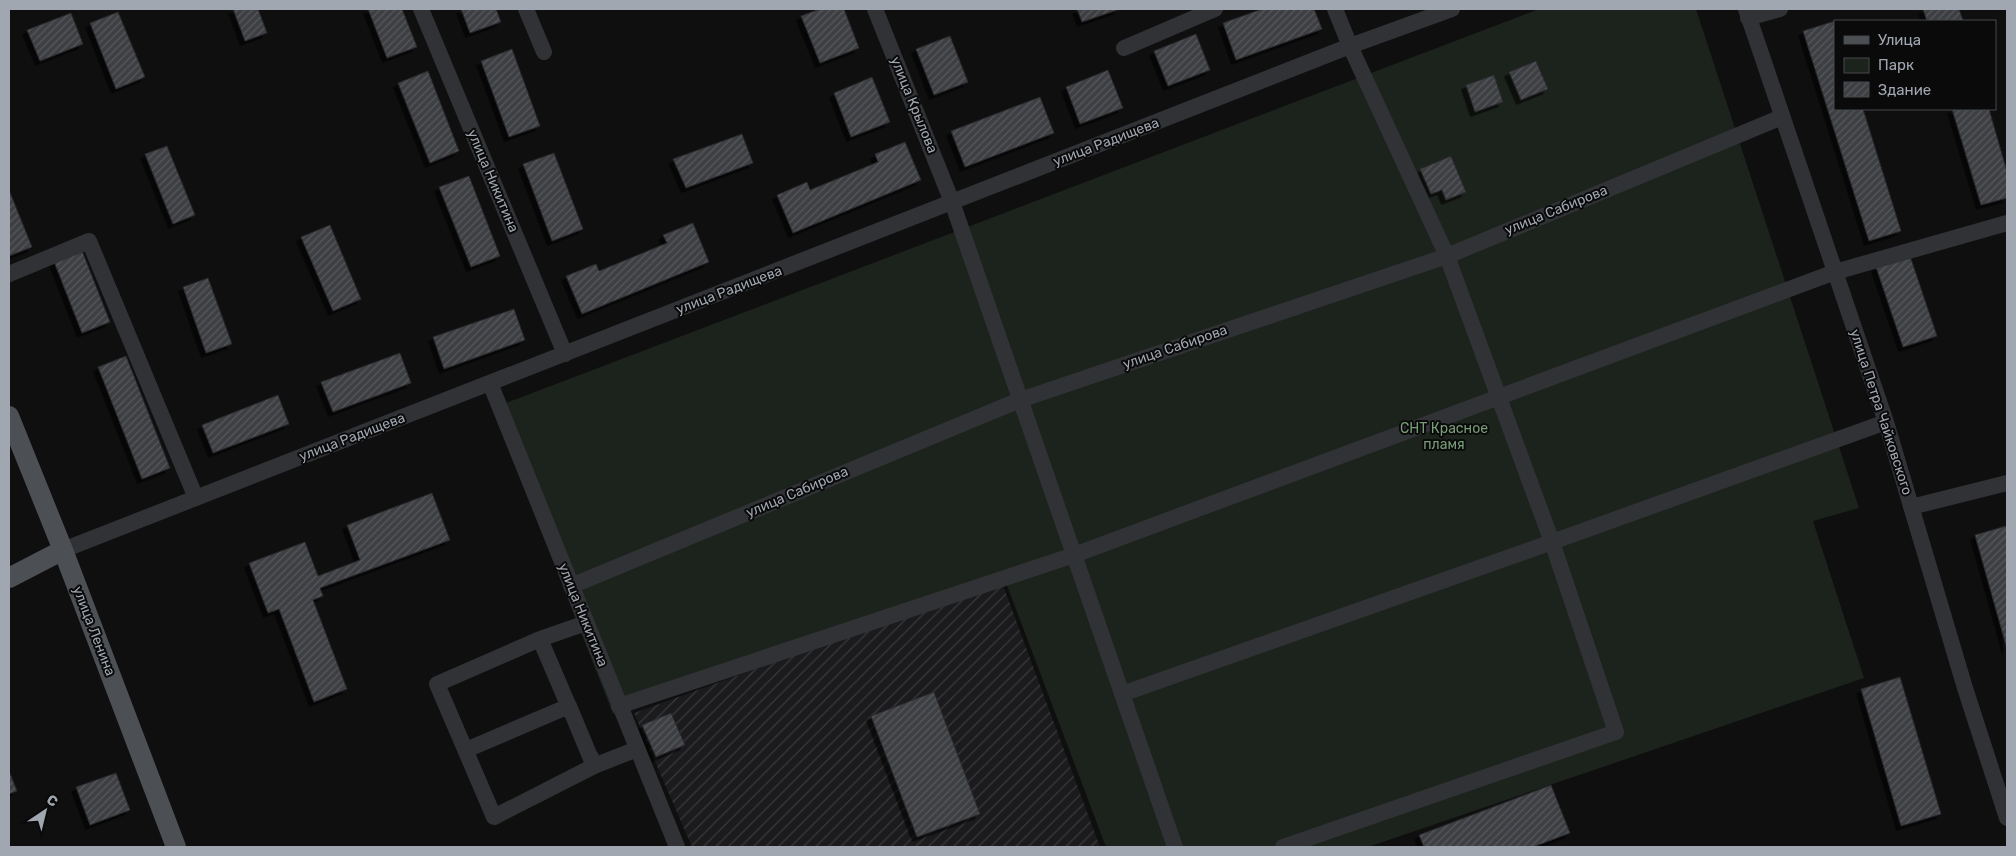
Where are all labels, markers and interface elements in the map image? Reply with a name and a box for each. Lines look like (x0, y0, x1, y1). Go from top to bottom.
legend (1834, 20, 1996, 110)
text: Улица (1878, 31, 1921, 49)
street label: улица Крылова (887, 54, 941, 156)
text: Парк (1878, 56, 1914, 74)
text: Здание (1878, 81, 1931, 99)
street label: улица Радищева (1051, 114, 1161, 170)
street label: улица Никитина (464, 127, 522, 235)
street label: улица Сабирова (1502, 182, 1610, 238)
street label: улица Радищева (674, 262, 784, 318)
street label: улица Сабирова (1121, 321, 1229, 373)
street label: улица Петра Чайковского (1846, 327, 1916, 497)
street label: улица Радищева (297, 409, 407, 465)
park label: СНТ Красное пламя (1400, 420, 1488, 453)
street label: улица Сабирова (743, 463, 851, 521)
street label: улица Никитина (554, 561, 612, 669)
street label: улица Ленина (69, 584, 119, 678)
north arrow (20, 786, 70, 836)
text: С (43, 791, 61, 811)

